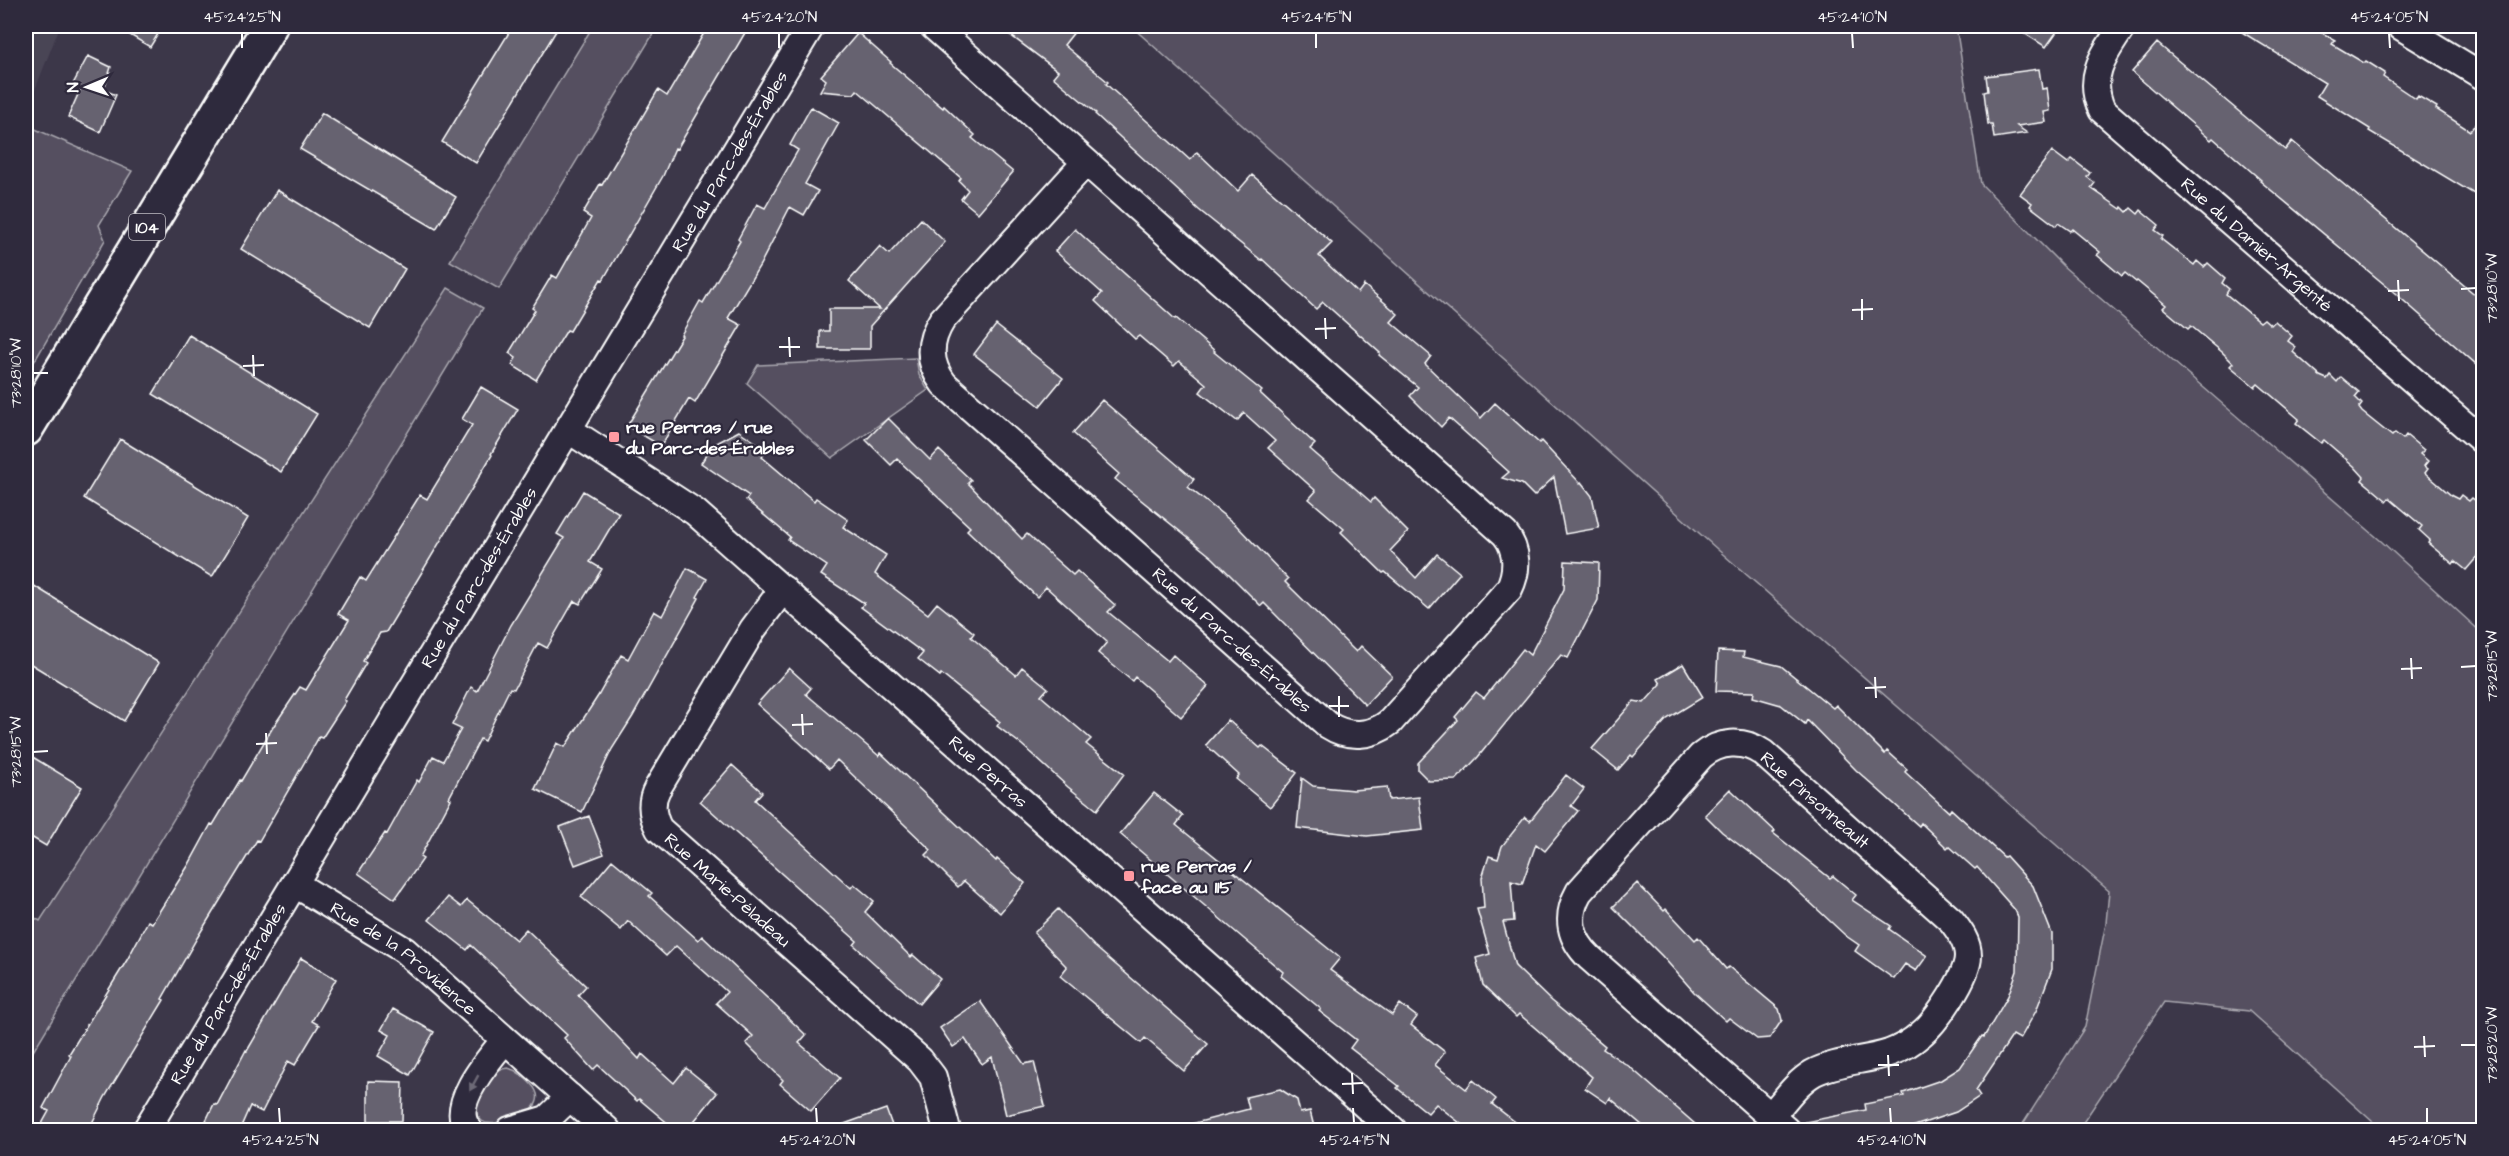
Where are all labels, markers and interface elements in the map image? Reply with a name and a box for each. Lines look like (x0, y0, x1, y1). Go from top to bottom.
text: 45°24'25"N (203, 7, 281, 28)
text: 45°24'20"N (741, 7, 817, 28)
text: 45°24'15"N (1281, 7, 1351, 28)
text: 45°24'10"N (1817, 7, 1887, 28)
text: 45°24'05"N (2350, 7, 2428, 28)
north arrow (57, 57, 117, 117)
street label: Rue du Parc-des-Érables (666, 66, 794, 257)
text: N (62, 82, 84, 93)
street label: Rue du Damier-Argenté (2175, 172, 2338, 318)
road number: 104 (129, 214, 165, 240)
text: 73°28'10"W (2482, 253, 2503, 323)
text: 73°28'10"W (6, 338, 27, 408)
place label: rue Perras / rue du Parc-des-Érables (625, 415, 794, 461)
marker: rue Perras / rue du Parc-des-Érables (607, 430, 621, 444)
street label: Rue du Parc-des-Érables (415, 483, 543, 673)
street label: Rue du Parc-des-Érables (1146, 562, 1317, 719)
text: 73°28'15"W (2482, 630, 2503, 702)
text: 73°28'15"W (6, 716, 27, 788)
street label: Rue Perras (943, 730, 1033, 814)
street label: Rue Pinsonneault (1755, 746, 1875, 855)
street label: Rue Marie-Péladeau (659, 827, 796, 953)
place label: rue Perras / face au 115 (1140, 854, 1252, 900)
marker: rue Perras / face au 115 (1122, 869, 1136, 883)
street label: Rue de la Providence (325, 896, 482, 1022)
street label: Rue du Parc-des-Érables (164, 899, 293, 1089)
text: 73°28'20"W (2482, 1007, 2503, 1083)
one-way arrow (469, 1075, 479, 1092)
text: 45°24'25"N (241, 1130, 319, 1151)
text: 45°24'20"N (779, 1130, 855, 1151)
text: 45°24'15"N (1319, 1130, 1389, 1151)
text: 45°24'10"N (1856, 1130, 1926, 1151)
text: 45°24'05"N (2388, 1130, 2466, 1151)

